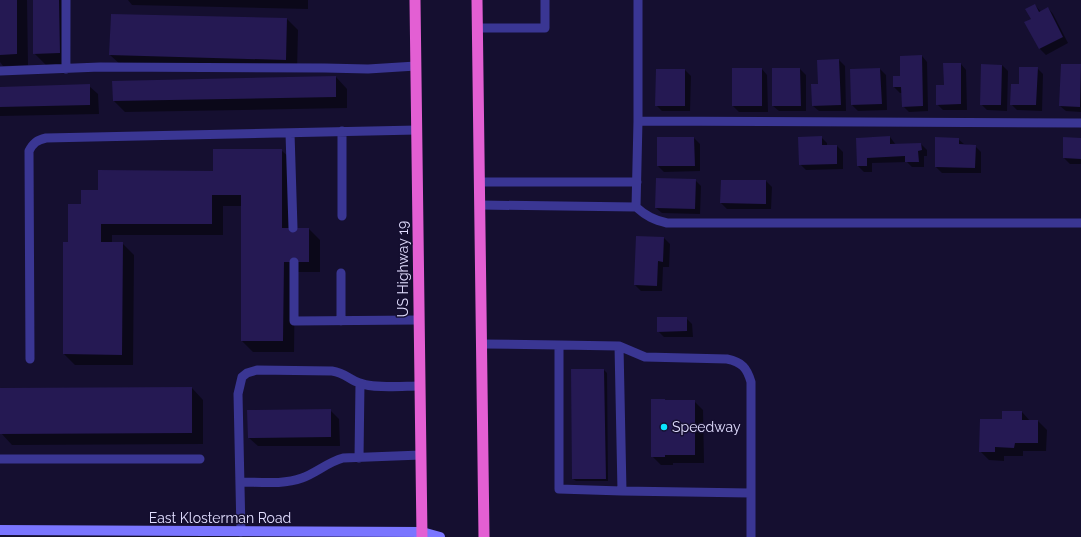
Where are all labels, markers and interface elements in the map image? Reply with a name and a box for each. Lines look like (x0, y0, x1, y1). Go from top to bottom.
street label: US Highway 19 (395, 221, 411, 317)
place label: Speedway (672, 419, 741, 435)
marker: Speedway (659, 422, 669, 432)
street label: East Klosterman Road (149, 510, 291, 526)

